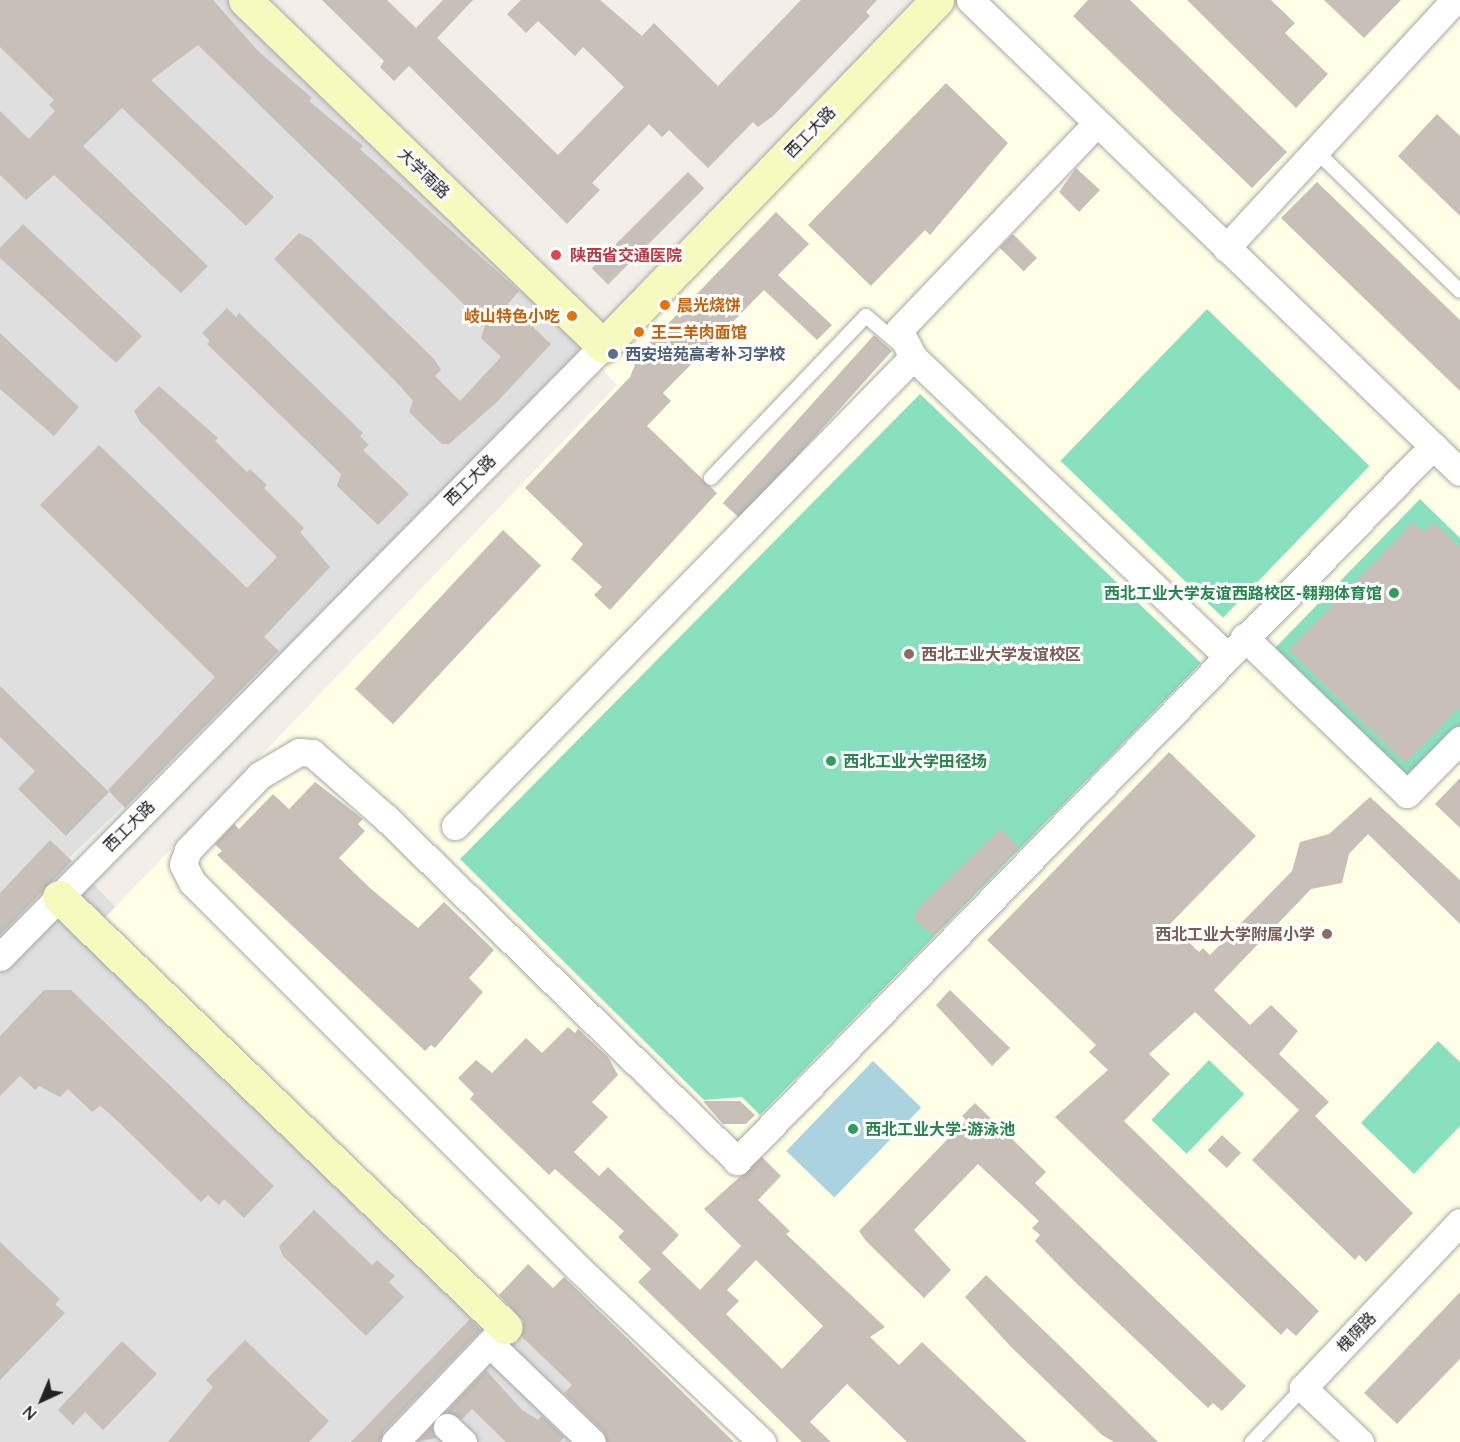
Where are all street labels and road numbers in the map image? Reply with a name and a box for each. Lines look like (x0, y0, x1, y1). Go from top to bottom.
street label: 西工大路 (781, 102, 839, 162)
street label: 大学南路 (394, 144, 454, 202)
street label: 西工大路 (441, 451, 499, 509)
street label: 西工大路 (100, 797, 158, 855)
street label: 槐荫路 (1332, 1308, 1380, 1356)

